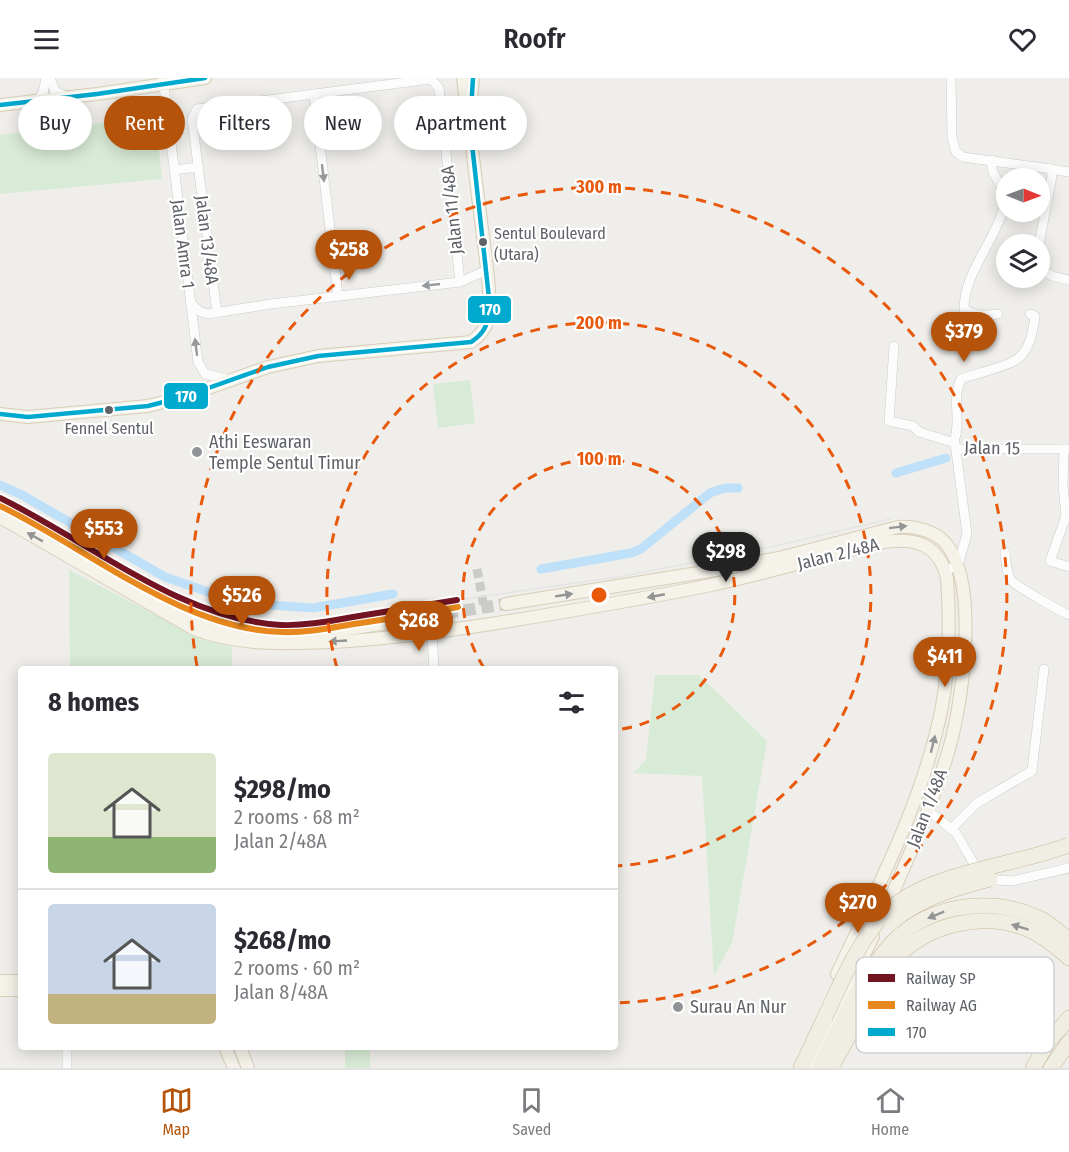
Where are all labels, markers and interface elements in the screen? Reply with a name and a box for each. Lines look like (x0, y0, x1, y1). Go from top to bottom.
icon: menu (30, 23, 63, 56)
text: Roofr (504, 23, 565, 55)
icon: heart (1006, 23, 1039, 56)
chip: Buy (18, 96, 92, 150)
chip: Rent (104, 96, 185, 150)
chip: Filters (197, 96, 292, 150)
chip: New (304, 96, 382, 150)
chip: Apartment (394, 96, 527, 150)
one-way arrow (319, 164, 328, 183)
street label: Jalan 11/48A (436, 164, 468, 256)
north arrow (996, 168, 1050, 222)
map controls (996, 168, 1050, 288)
text: 300 m (575, 176, 622, 198)
street label: Jalan 13/48A (191, 194, 223, 287)
street label: Jalan Amra 1 (167, 198, 199, 290)
place label: Sentul Boulevard (Utara) (494, 224, 606, 264)
pin: $258 (313, 230, 385, 281)
button: layers (996, 234, 1050, 288)
marker: Sentul Boulevard (Utara) (477, 236, 489, 248)
text: $258 (329, 237, 369, 261)
one-way arrow (422, 280, 441, 290)
line badge: 170 (467, 295, 512, 324)
text: 170 (479, 300, 501, 319)
text: 200 m (575, 312, 622, 334)
pin: $379 (928, 312, 1000, 363)
text: $379 (945, 319, 983, 343)
one-way arrow (192, 337, 201, 356)
line badge: 170 (163, 382, 209, 410)
text: 170 (175, 387, 197, 406)
marker: Fennel Sentul (103, 404, 115, 416)
place label: Fennel Sentul (64, 419, 154, 438)
place label: Athi Eeswaran Temple Sentul Timur (209, 431, 361, 474)
street label: Jalan 15 (964, 437, 1020, 459)
marker: Athi Eeswaran Temple Sentul Timur (190, 445, 204, 459)
text: 100 m (577, 448, 621, 470)
pin: $553 (68, 509, 140, 560)
text: $553 (85, 516, 123, 540)
one-way arrow (889, 523, 908, 532)
one-way arrow (27, 531, 43, 542)
pin: $298 (690, 532, 762, 583)
street label: Jalan 2/48A (795, 533, 882, 575)
text: $298 (706, 539, 746, 563)
pin: $526 (206, 576, 278, 627)
text: $526 (222, 583, 262, 607)
centre of rings (589, 585, 609, 605)
one-way arrow (554, 590, 573, 599)
one-way arrow (646, 592, 665, 601)
pin: $268 (383, 601, 455, 652)
text: $268 (399, 608, 439, 632)
one-way arrow (329, 637, 348, 646)
pin: $411 (909, 637, 981, 688)
text: $411 (927, 644, 963, 668)
icon: filters (555, 686, 588, 719)
text: 8 homes (48, 687, 139, 718)
one-way arrow (929, 735, 938, 753)
street label: Jalan 1/48A (902, 765, 952, 850)
text: $298/mo (234, 774, 331, 805)
icon: home (96, 777, 168, 849)
text: 2 rooms · 68 m² (234, 805, 360, 829)
text: Jalan 2/48A (234, 829, 327, 853)
pin: $270 (822, 883, 894, 934)
text: $270 (839, 890, 877, 914)
one-way arrow (928, 911, 945, 920)
one-way arrow (1011, 922, 1029, 931)
text: $268/mo (234, 925, 331, 956)
icon: home (96, 928, 168, 1000)
text: 2 rooms · 60 m² (234, 956, 360, 980)
legend (856, 957, 1054, 1053)
text: Railway SP (906, 969, 976, 988)
text: Jalan 8/48A (234, 980, 328, 1004)
place label: Surau An Nur (690, 996, 787, 1018)
text: Railway AG (906, 996, 977, 1015)
marker: Surau An Nur (671, 1000, 685, 1014)
text: 170 (906, 1023, 927, 1042)
tab: Map (160, 1084, 193, 1139)
tab: Saved (512, 1084, 551, 1139)
tab: Home (871, 1084, 909, 1139)

